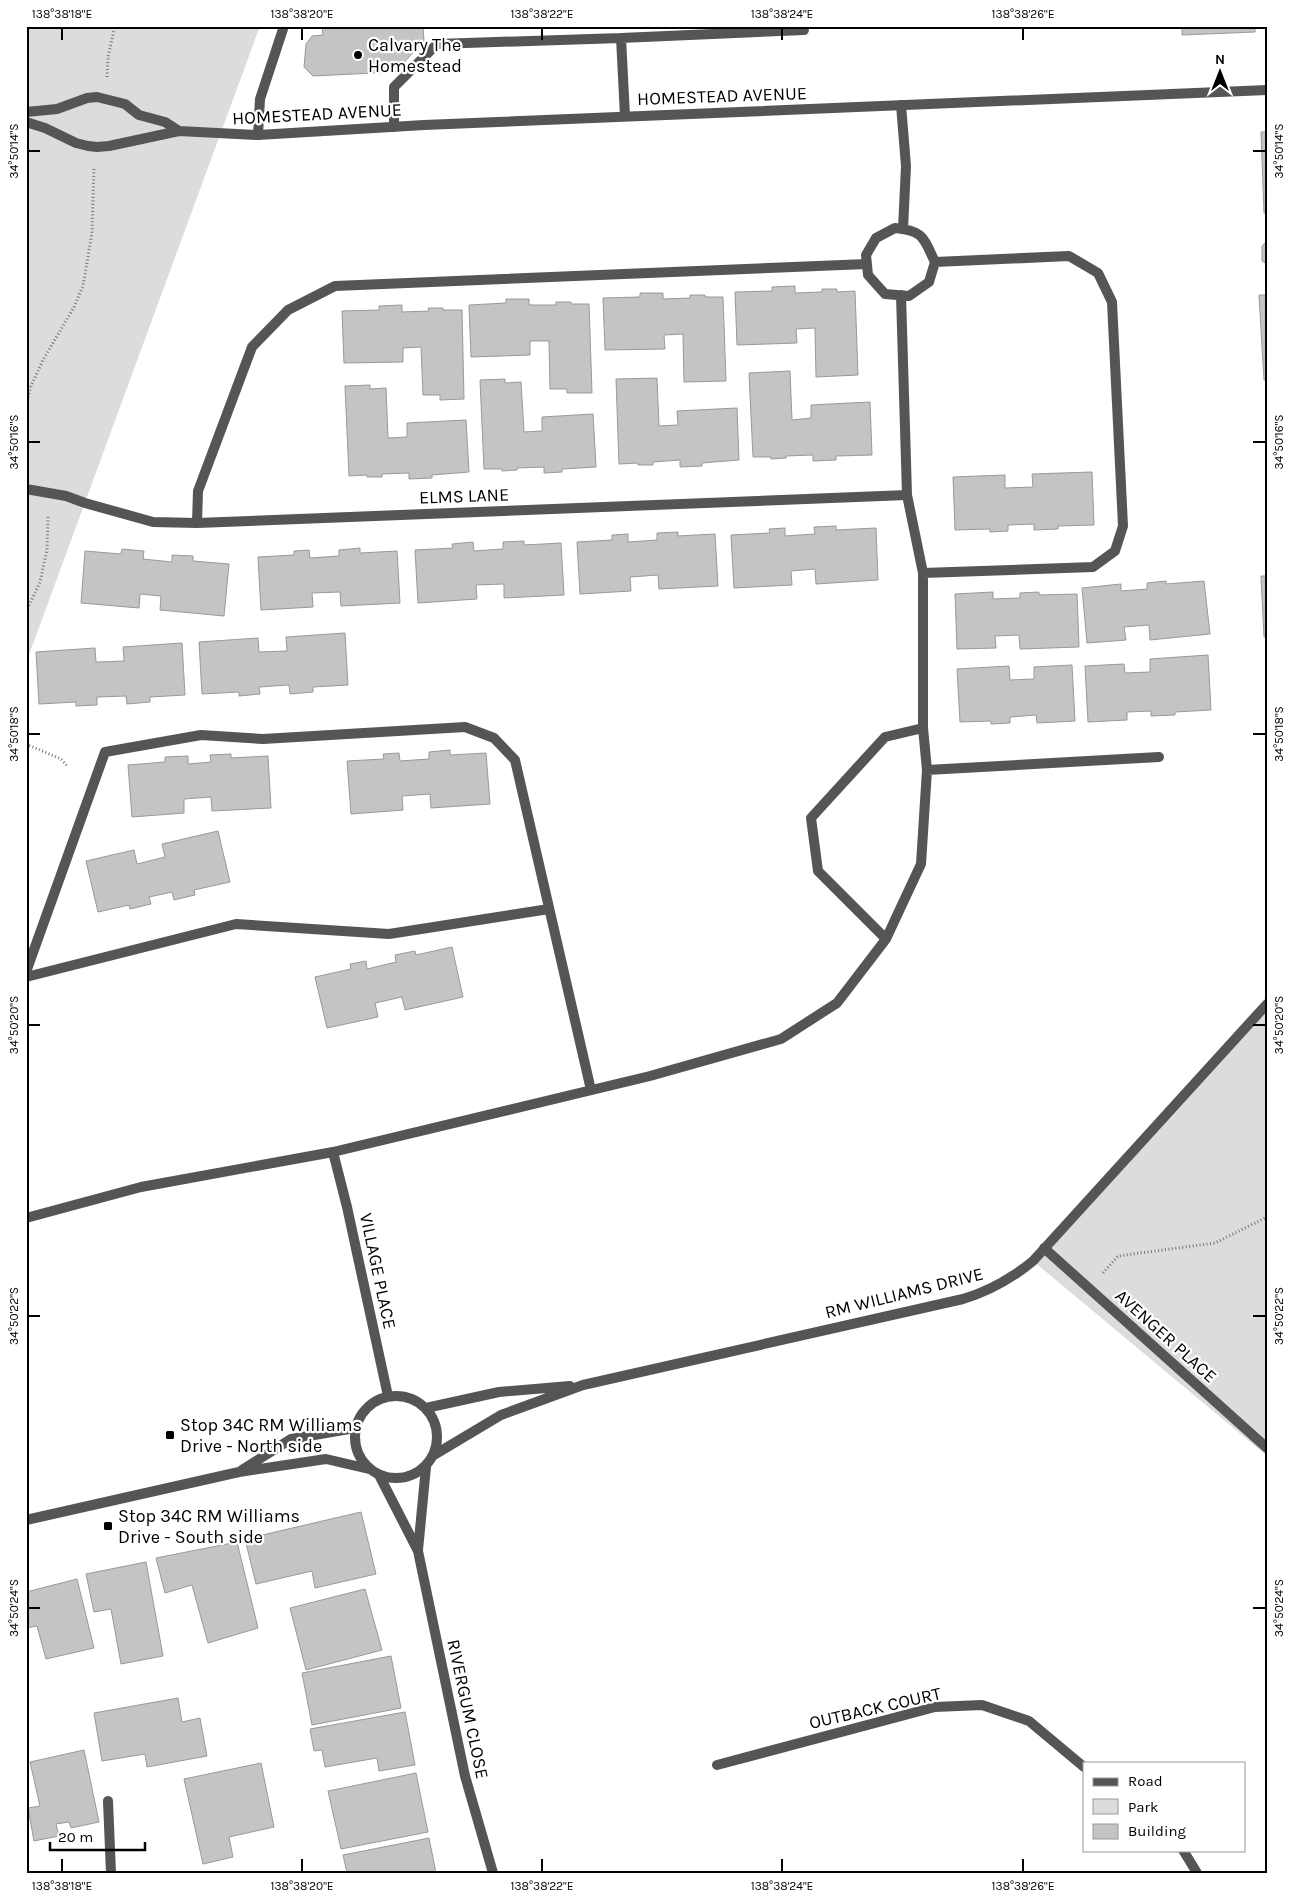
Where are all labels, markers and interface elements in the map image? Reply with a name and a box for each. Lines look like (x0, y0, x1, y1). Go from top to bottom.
text: 138°38'18"E (32, 7, 92, 21)
text: 138°38'20"E (270, 7, 334, 21)
text: 138°38'22"E (511, 7, 573, 21)
text: 138°38'24"E (751, 7, 813, 21)
text: 138°38'26"E (992, 7, 1054, 21)
place label: Calvary The Homestead (368, 34, 462, 77)
north arrow (1196, 48, 1246, 98)
marker: Calvary The Homestead (352, 49, 364, 61)
text: N (1215, 51, 1225, 68)
street label: HOMESTEAD AVENUE (637, 82, 807, 110)
street label: HOMESTEAD AVENUE (232, 99, 402, 129)
text: 34°50'14"S (7, 124, 21, 178)
text: 34°50'14"S (1272, 124, 1286, 178)
text: 34°50'16"S (7, 414, 21, 470)
text: 34°50'16"S (1272, 414, 1286, 470)
street label: ELMS LANE (419, 483, 509, 509)
text: 34°50'18"S (7, 706, 21, 762)
text: 34°50'18"S (1272, 706, 1286, 762)
text: 34°50'20"S (7, 996, 21, 1054)
text: 34°50'20"S (1272, 996, 1286, 1054)
street label: VILLAGE PLACE (355, 1211, 401, 1331)
street label: RM WILLIAMS DRIVE (823, 1263, 985, 1323)
street label: AVENGER PLACE (1111, 1285, 1221, 1387)
text: 34°50'22"S (7, 1287, 21, 1345)
text: 34°50'22"S (1272, 1287, 1286, 1345)
place label: Stop 34C RM Williams Drive - North side (180, 1414, 362, 1457)
marker: Stop 34C RM Williams Drive - North side (164, 1429, 176, 1441)
place label: Stop 34C RM Williams Drive - South side (118, 1505, 300, 1548)
marker: Stop 34C RM Williams Drive - South side (102, 1520, 114, 1532)
text: 34°50'24"S (7, 1579, 21, 1637)
text: 34°50'24"S (1272, 1579, 1286, 1637)
street label: RIVERGUM CLOSE (442, 1637, 494, 1781)
street label: OUTBACK COURT (807, 1682, 943, 1734)
legend (1083, 1762, 1246, 1852)
text: Road (1128, 1772, 1163, 1790)
text: Park (1128, 1798, 1158, 1816)
scale bar (50, 1819, 145, 1851)
text: Building (1128, 1822, 1186, 1840)
text: 20 m (58, 1828, 93, 1846)
text: 138°38'18"E (32, 1879, 92, 1893)
text: 138°38'20"E (270, 1879, 334, 1893)
text: 138°38'22"E (511, 1879, 573, 1893)
text: 138°38'24"E (751, 1879, 813, 1893)
text: 138°38'26"E (992, 1879, 1054, 1893)

